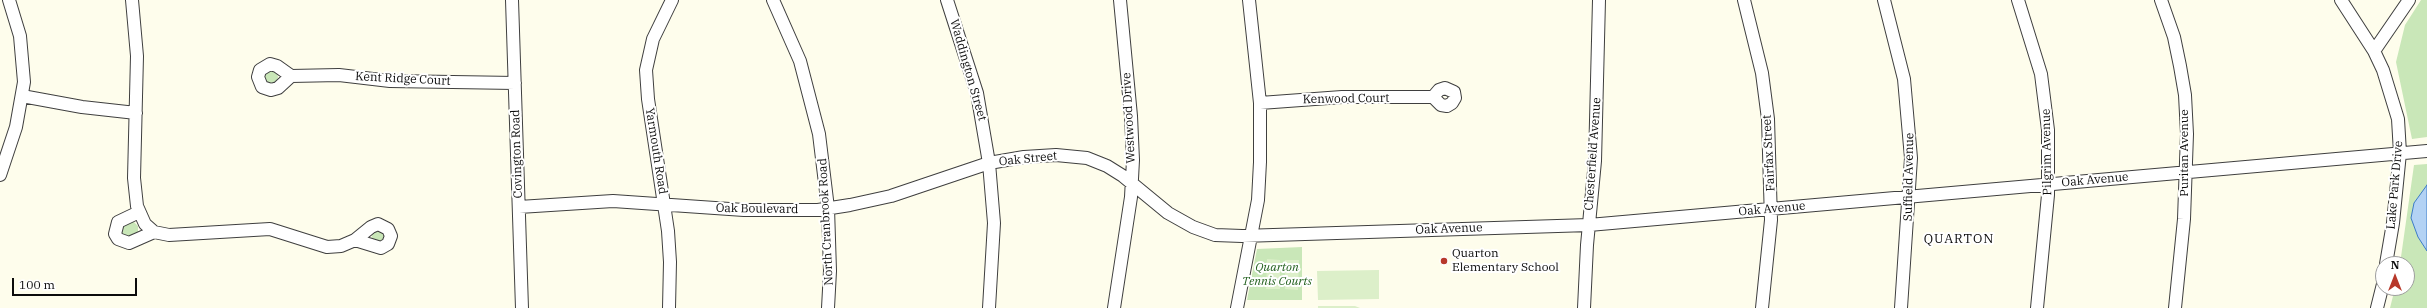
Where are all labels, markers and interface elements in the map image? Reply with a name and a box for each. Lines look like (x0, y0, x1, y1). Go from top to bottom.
street label: Waddington Street (947, 17, 989, 123)
street label: Kent Ridge Court (355, 69, 451, 89)
street label: Westwood Drive (1119, 72, 1139, 164)
street label: Kenwood Court (1302, 91, 1390, 107)
street label: Chesterfield Avenue (1582, 97, 1604, 211)
street label: Yarmouth Road (642, 107, 670, 195)
street label: Pilgrim Avenue (2039, 108, 2055, 196)
street label: Covington Road (508, 109, 526, 199)
street label: Puritan Avenue (2178, 109, 2192, 197)
street label: Fairfax Street (1760, 114, 1778, 192)
street label: Suffield Avenue (1901, 133, 1917, 221)
street label: Lake Park Drive (2384, 140, 2406, 230)
street label: Oak Street (998, 149, 1058, 169)
street label: North Cranbrook Road (815, 158, 837, 286)
street label: Oak Avenue (2061, 170, 2129, 190)
street label: Oak Avenue (1738, 199, 1806, 219)
street label: Oak Boulevard (716, 201, 798, 217)
street label: Oak Avenue (1415, 221, 1483, 237)
district label: QUARTON (1924, 231, 1994, 247)
place label: Quarton Elementary School (1452, 247, 1559, 275)
marker: Quarton Elementary School (1439, 256, 1449, 266)
north arrow (2375, 256, 2415, 296)
text: N (2391, 258, 2399, 272)
park label: Quarton Tennis Courts (1242, 261, 1312, 289)
scale bar (14, 270, 139, 296)
text: 100 m (19, 277, 55, 292)

